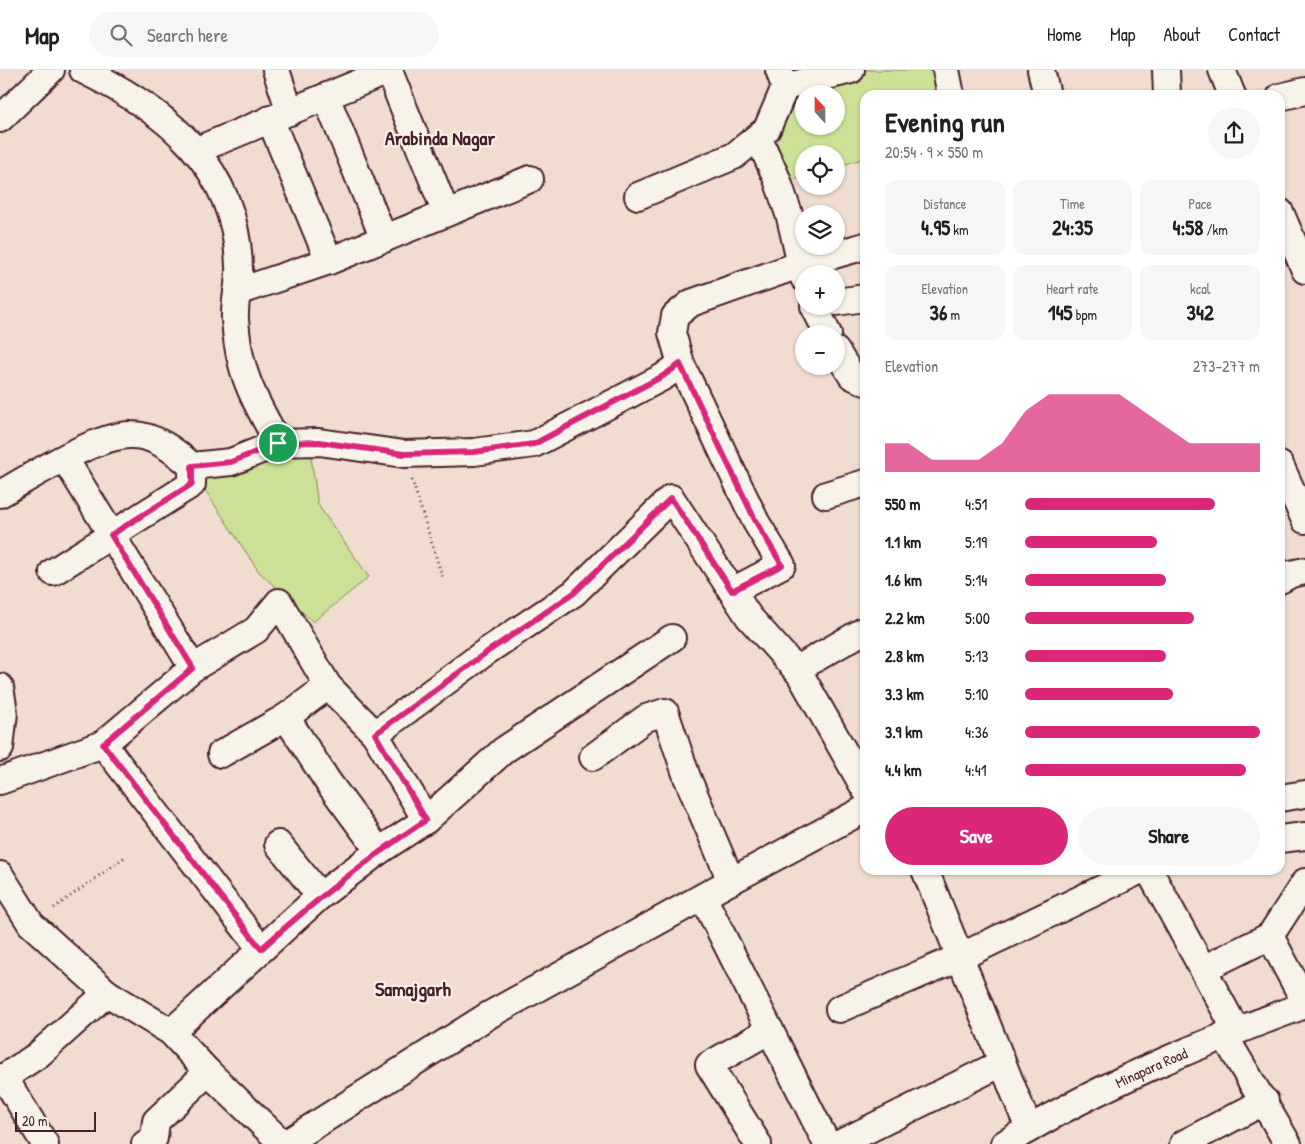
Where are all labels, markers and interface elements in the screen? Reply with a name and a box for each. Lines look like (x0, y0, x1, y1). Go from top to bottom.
search box (89, 12, 439, 57)
text: Map (25, 19, 59, 51)
icon: search (107, 21, 135, 49)
text: Search here (147, 22, 228, 48)
text: Home (1047, 22, 1082, 47)
text: Map (1110, 22, 1135, 47)
text: About (1163, 22, 1200, 47)
text: Contact (1228, 22, 1280, 47)
north arrow (795, 85, 845, 135)
map controls (795, 85, 845, 375)
text: Evening run (885, 103, 1005, 141)
button: share (1208, 107, 1260, 159)
district label: Arabinda Nagar (385, 124, 495, 152)
text: 20:54 · 9 × 550 m (885, 141, 983, 163)
button: locate (795, 145, 845, 195)
text: Distance (923, 194, 966, 213)
text: Time (1060, 194, 1085, 213)
text: Pace (1189, 194, 1212, 213)
button: layers (795, 205, 845, 255)
text: 4.95 (921, 213, 950, 242)
text: 24:35 (1052, 213, 1093, 242)
text: 4:58 (1173, 213, 1203, 242)
text: km (950, 220, 969, 239)
text: /km (1203, 220, 1228, 239)
button: + (795, 265, 845, 315)
text: Elevation (922, 279, 968, 298)
text: Heart rate (1046, 279, 1099, 298)
text: kcal (1190, 279, 1210, 298)
text: 36 (930, 298, 947, 327)
text: 145 (1048, 298, 1072, 327)
text: 342 (1187, 298, 1214, 327)
text: m (947, 305, 960, 324)
text: bpm (1072, 305, 1097, 324)
button: − (795, 325, 845, 375)
text: Elevation (885, 355, 938, 377)
text: 273–277 m (1193, 355, 1260, 377)
pin (257, 422, 299, 464)
icon: arrive (264, 429, 292, 457)
text: 550 m (885, 493, 920, 515)
text: 4:51 (965, 493, 987, 515)
text: 1.1 km (885, 531, 921, 553)
text: 5:19 (965, 531, 987, 553)
text: 1.6 km (885, 569, 922, 591)
text: 5:14 (965, 569, 987, 591)
text: 2.2 km (885, 607, 925, 629)
text: 5:00 (965, 607, 990, 629)
text: 2.8 km (885, 645, 924, 667)
text: 5:13 (965, 645, 988, 667)
text: 3.3 km (885, 683, 924, 705)
text: 5:10 (965, 683, 988, 705)
text: 3.9 km (885, 721, 923, 743)
text: 4:36 (965, 721, 988, 743)
text: 4.4 km (885, 759, 922, 781)
text: 4:41 (965, 759, 987, 781)
button: Save (885, 807, 1068, 865)
button: Share (1078, 807, 1260, 865)
district label: Samajgarh (375, 975, 452, 1003)
street label: Minapara Road (1111, 1042, 1190, 1093)
scale bar (15, 1109, 96, 1132)
text: 20 m (22, 1111, 48, 1130)

